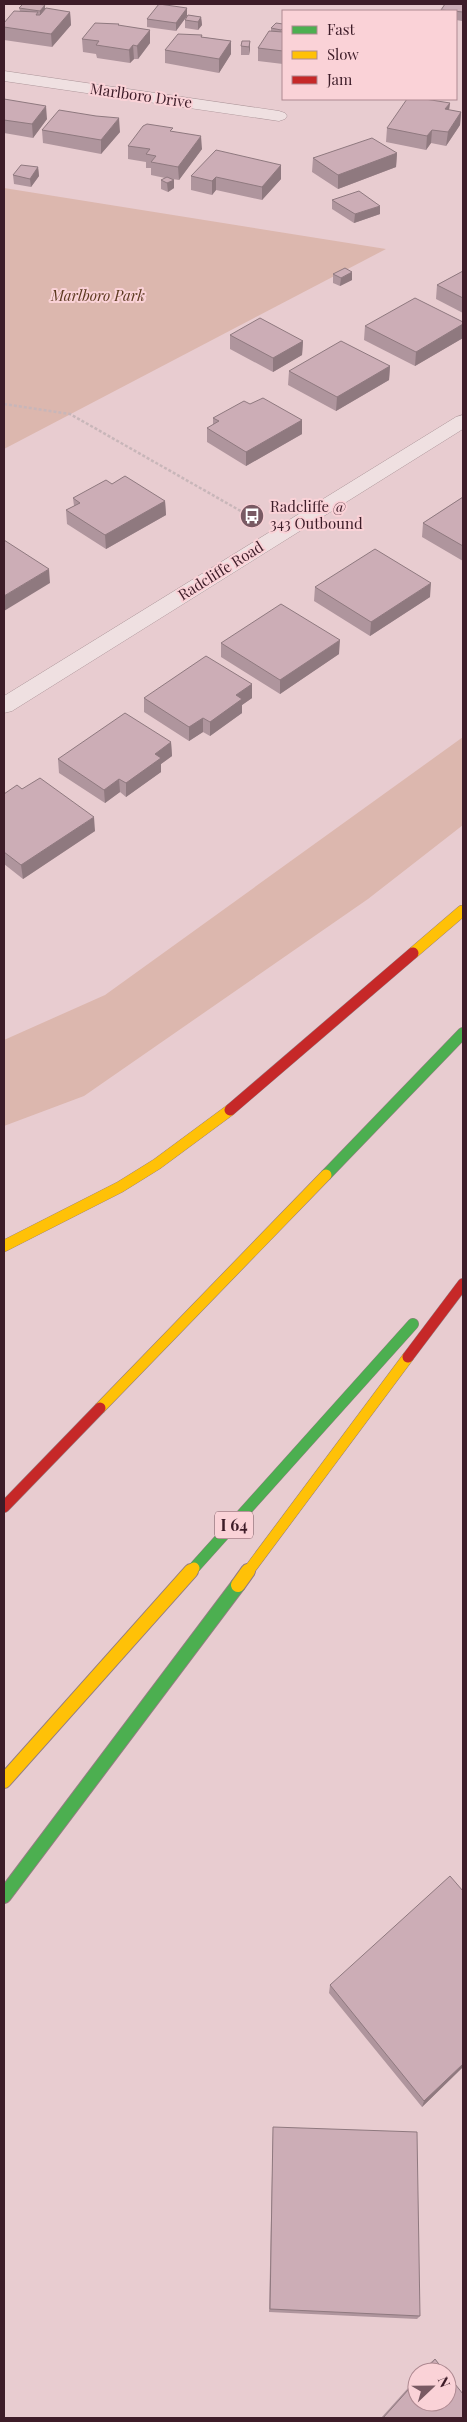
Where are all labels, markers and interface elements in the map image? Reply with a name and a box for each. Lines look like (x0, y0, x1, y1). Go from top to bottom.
legend (282, 10, 457, 100)
text: Fast (327, 19, 356, 39)
text: Slow (327, 44, 359, 64)
text: Jam (326, 69, 353, 89)
street label: Marlboro Drive (89, 78, 193, 112)
park label: Marlboro Park (50, 285, 145, 305)
place label: Radcliffe @ 343 Outbound (270, 496, 363, 533)
bus stop icon: Radcliffe @ 343 Outbound (239, 503, 265, 529)
street label: Radcliffe Road (174, 536, 267, 604)
road number: I 64 (215, 1512, 253, 1538)
north arrow (407, 2362, 457, 2412)
text: N (434, 2374, 455, 2390)

